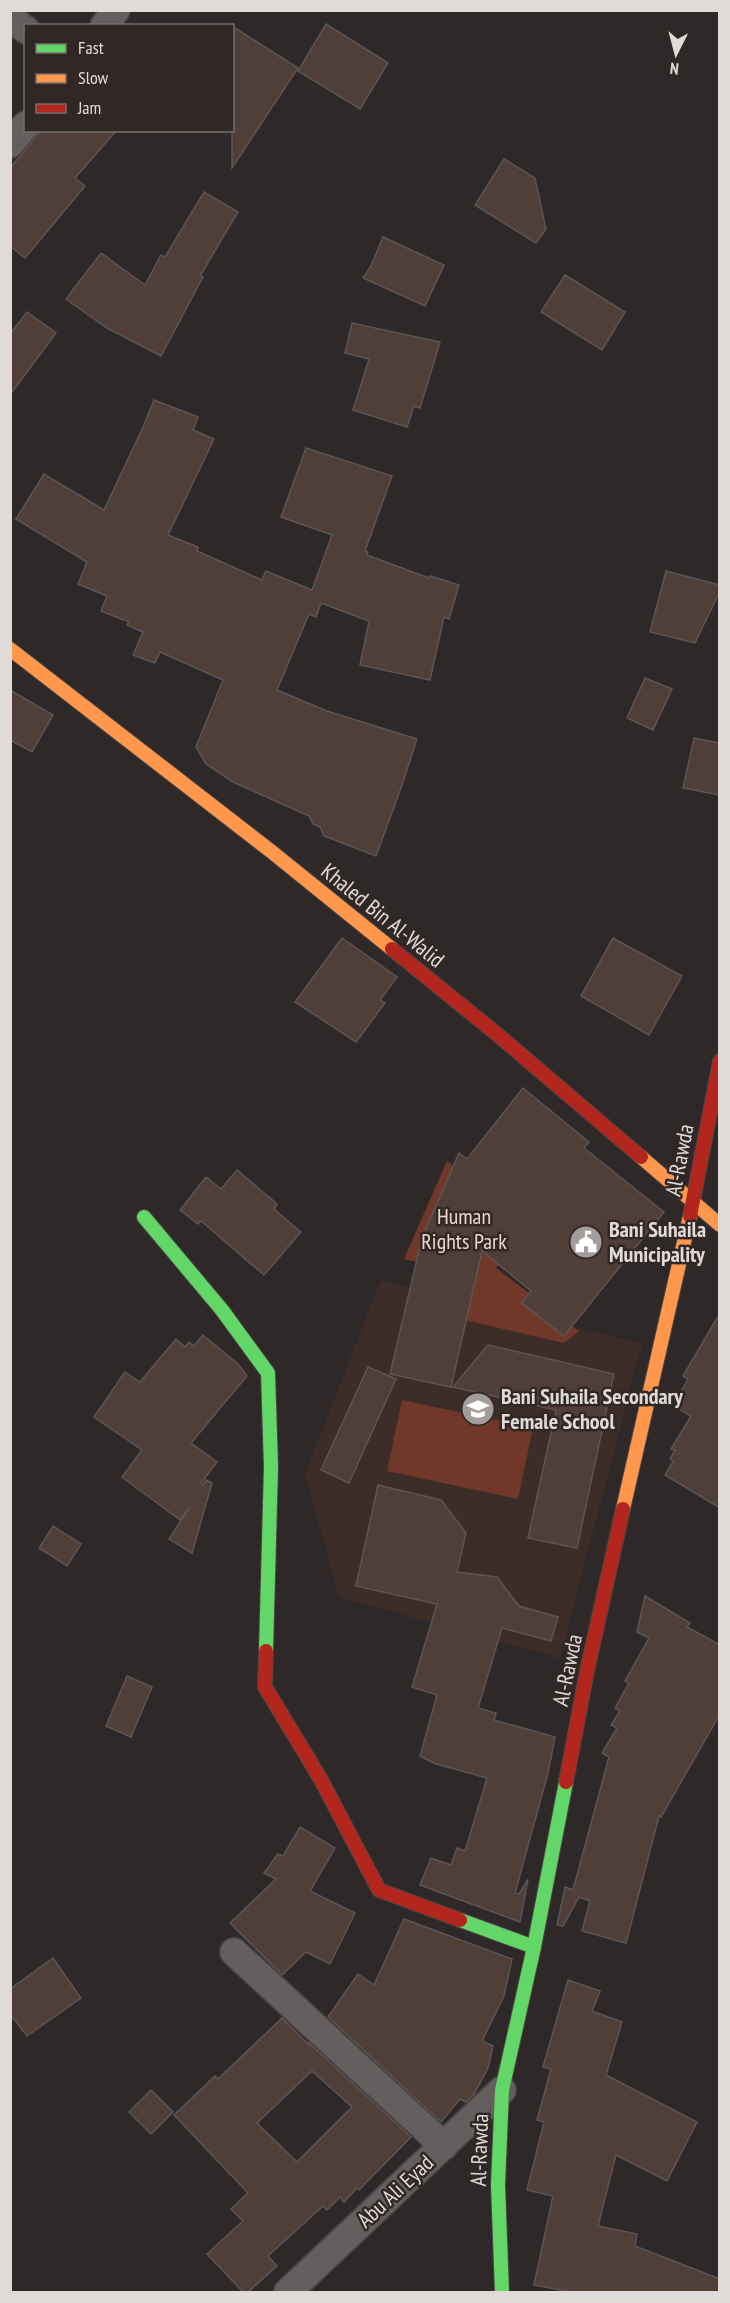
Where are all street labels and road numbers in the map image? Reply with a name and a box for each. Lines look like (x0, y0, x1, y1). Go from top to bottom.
street label: Khaled Bin Al-Walid (316, 857, 450, 973)
street label: Al-Rawda (658, 1122, 700, 1198)
street label: Al-Rawda (546, 1632, 588, 1708)
street label: Al-Rawda (464, 2113, 494, 2187)
street label: Abu Ali Eyad (351, 2149, 439, 2233)

